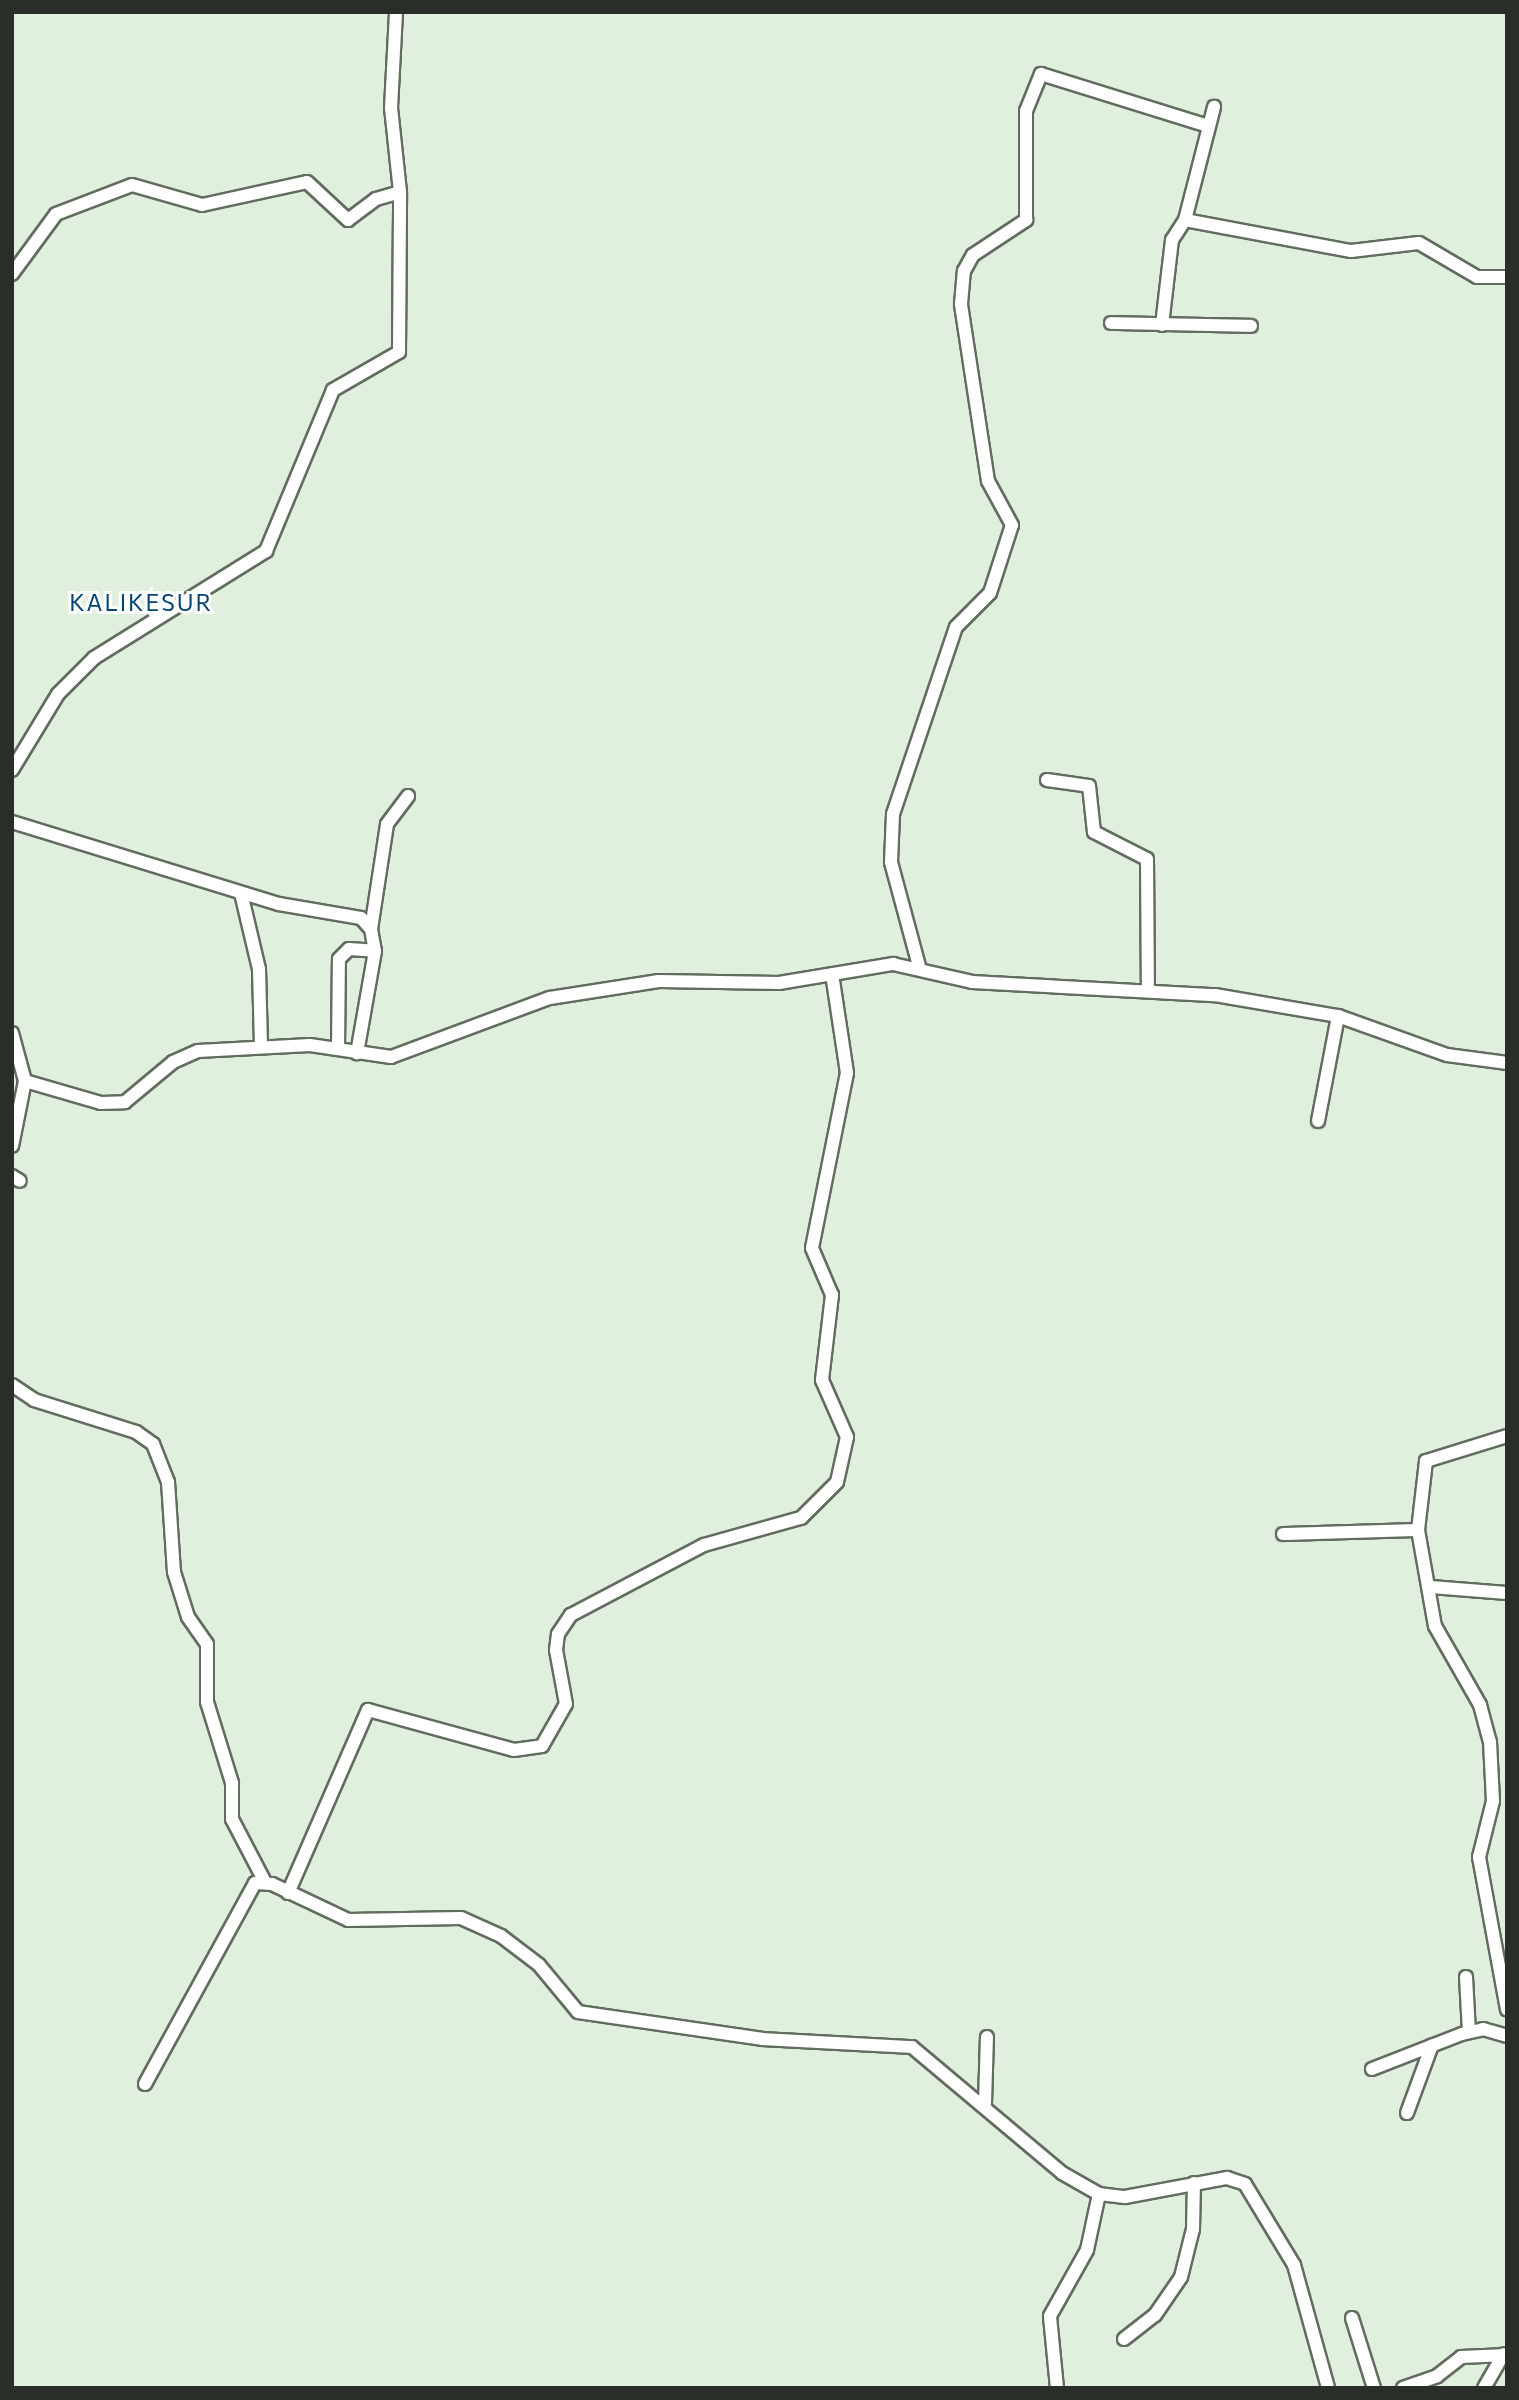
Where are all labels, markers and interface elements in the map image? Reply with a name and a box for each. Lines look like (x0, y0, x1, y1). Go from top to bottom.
district label: KALIKESUR (70, 588, 212, 616)

